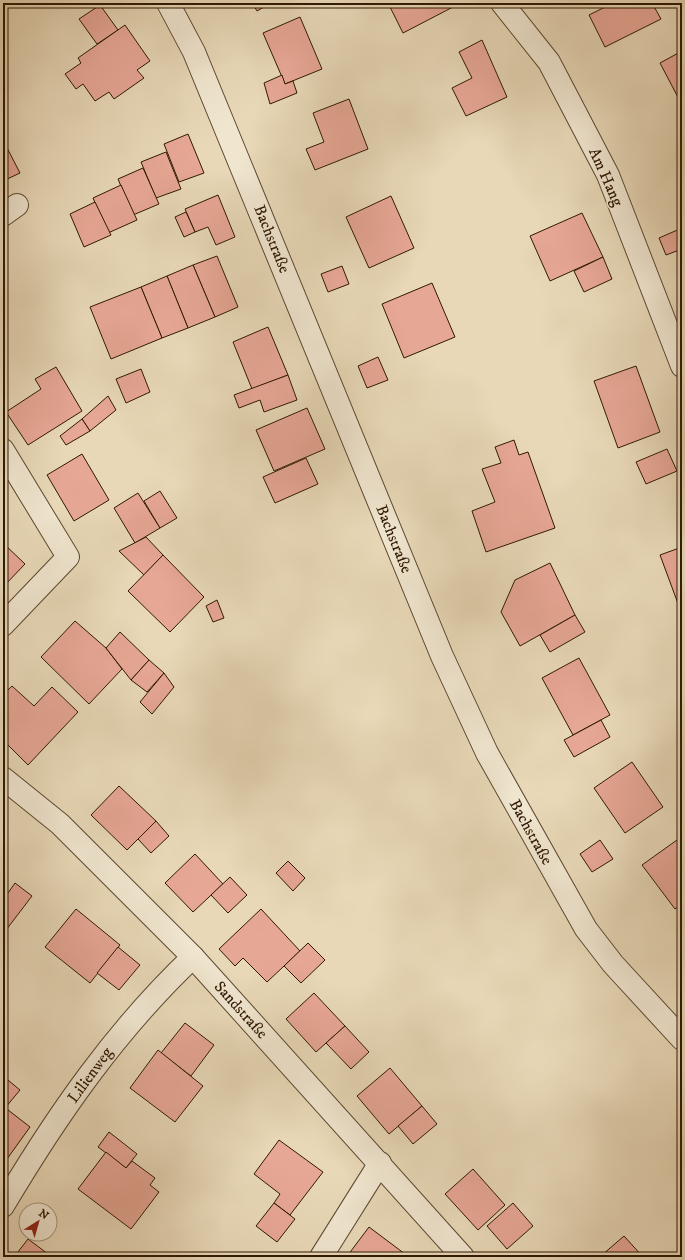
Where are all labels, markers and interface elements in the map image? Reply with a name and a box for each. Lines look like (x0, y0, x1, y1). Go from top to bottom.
street label: Am Hang (584, 145, 628, 210)
street label: Bachstraße (249, 202, 295, 276)
street label: Bachstraße (371, 502, 417, 576)
street label: Bachstraße (505, 796, 557, 869)
street label: Sandstraße (210, 977, 272, 1043)
street label: Lilienweg (63, 1043, 117, 1107)
north arrow (18, 1202, 58, 1242)
text: N (36, 1207, 51, 1223)

